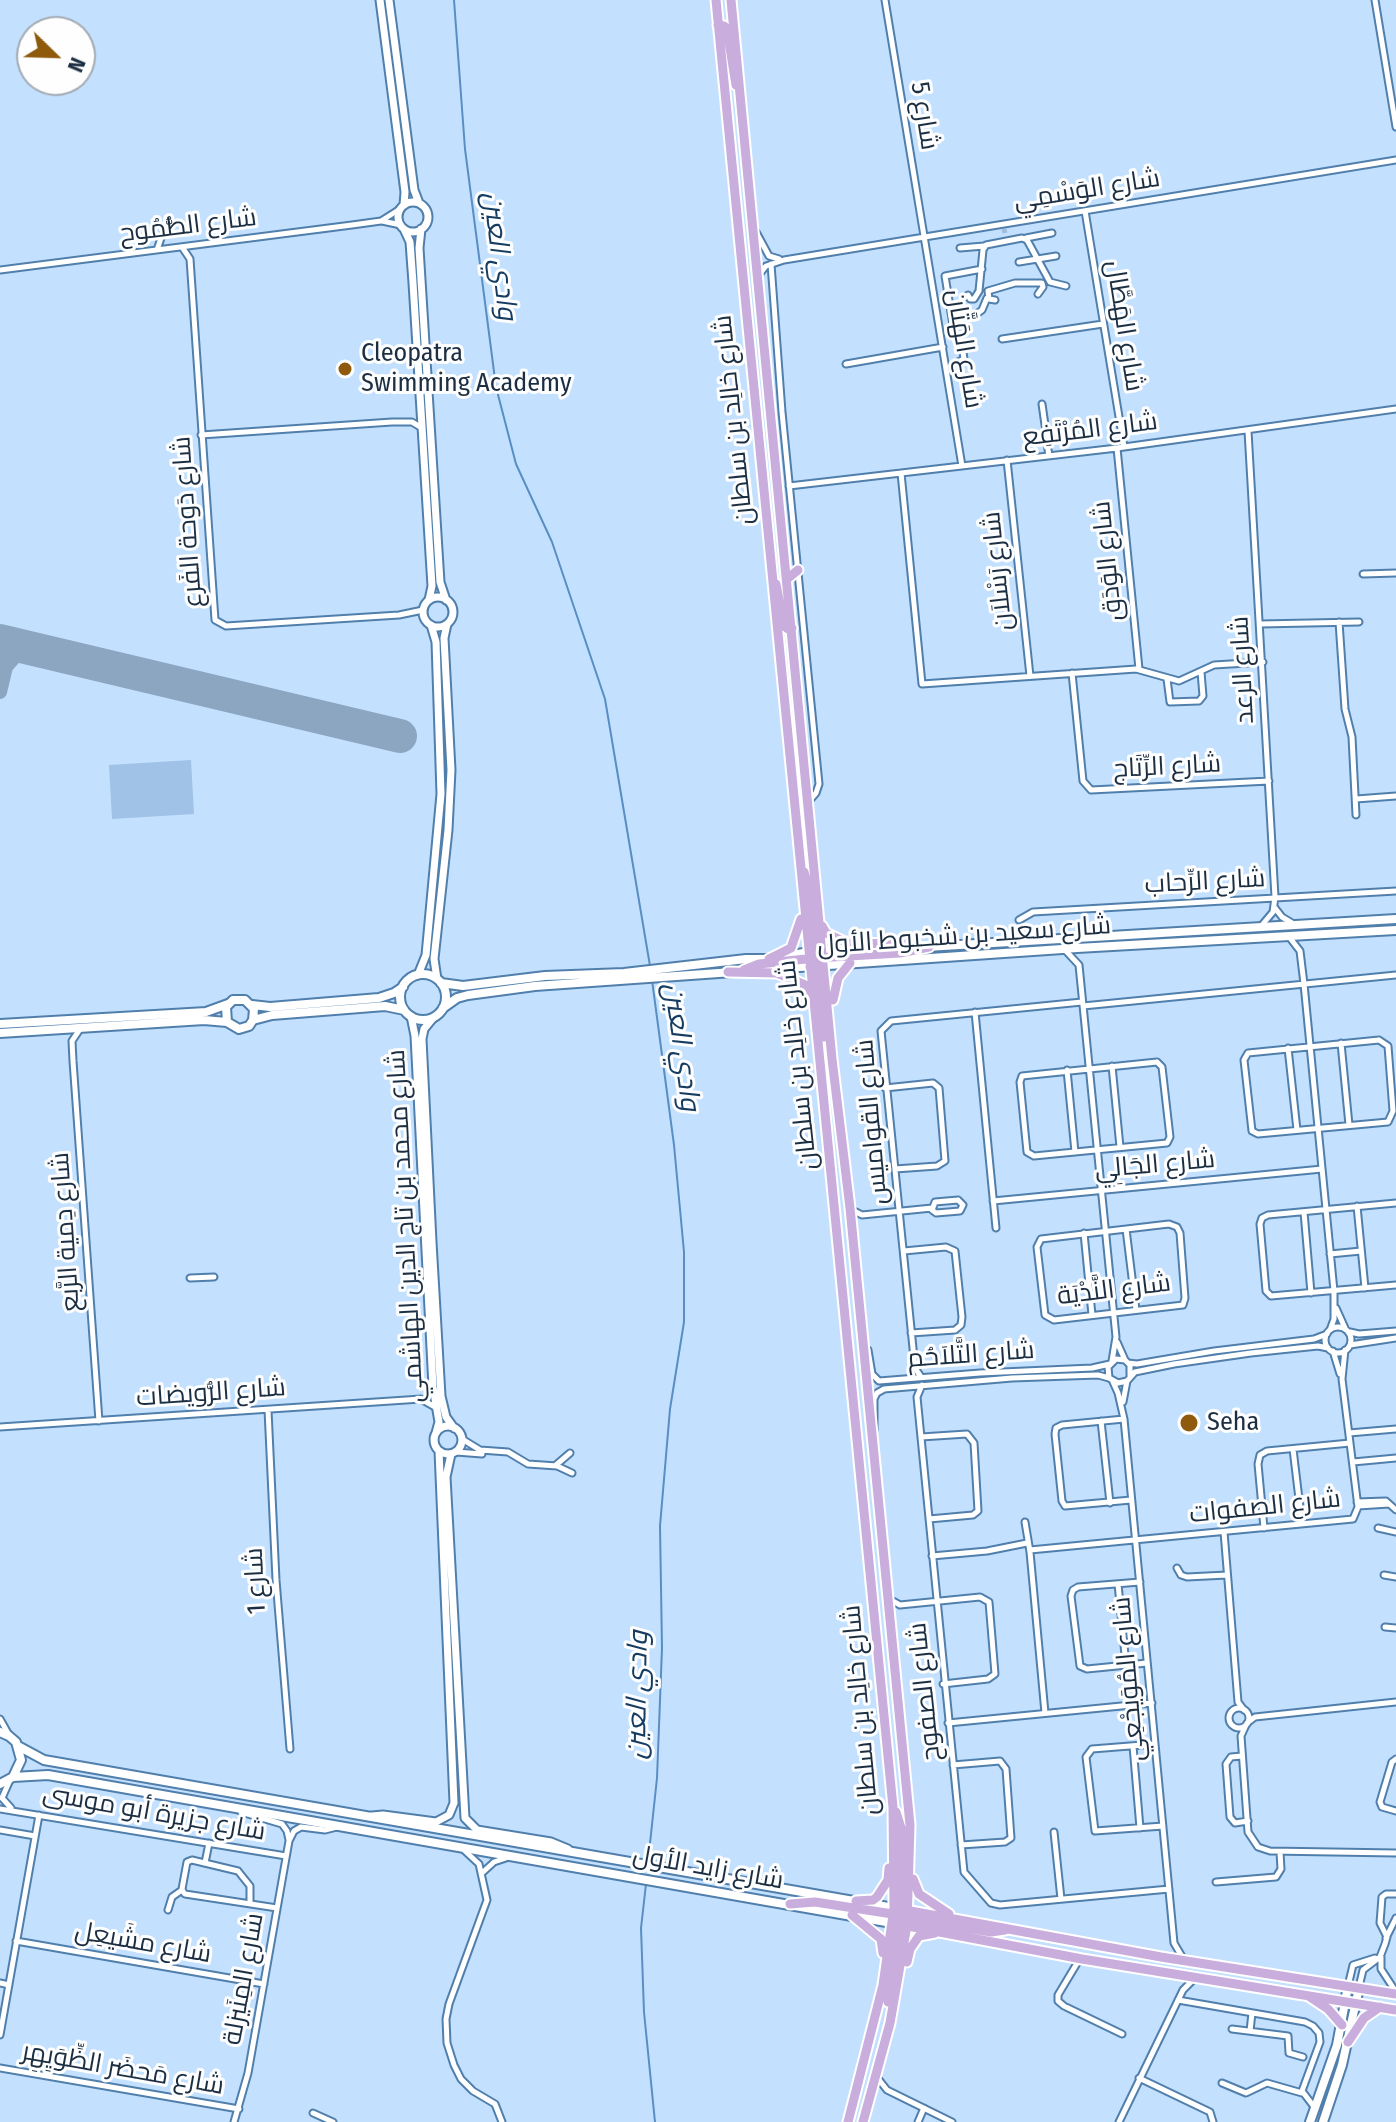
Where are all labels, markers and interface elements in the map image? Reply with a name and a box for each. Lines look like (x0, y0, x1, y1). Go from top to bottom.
north arrow (16, 16, 96, 96)
text: N (62, 53, 92, 76)
street label: شارع 5 (903, 80, 945, 152)
street label: شارع الوَسْمِي (1012, 163, 1162, 217)
water label: وادي العين (474, 190, 524, 322)
street label: شارع الطُّمُوح (118, 202, 258, 250)
street label: شارع الهَطَّال (1098, 258, 1150, 394)
street label: شارع الهَتَّان (939, 287, 989, 411)
street label: شارع خالِد بن سلطان (707, 313, 761, 527)
place label: Cleopatra Swimming Academy (361, 338, 572, 400)
marker: Cleopatra Swimming Academy (336, 360, 354, 378)
street label: شارع المُرْتَفِع (1021, 406, 1159, 454)
street label: شارع دَوحة الفَرع (166, 435, 210, 609)
street label: شارع الوَدَق (1086, 499, 1130, 623)
street label: شارع رَسْلاَن (976, 510, 1020, 632)
street label: شارع الرعد (1225, 615, 1261, 725)
street label: شارع الرِّتَاج (1112, 749, 1222, 785)
street label: شارع الرِّحاب (1144, 863, 1266, 901)
street label: شارع سعيد بن شخبوط الأول (816, 910, 1112, 962)
street label: شارع خالِد بن سلطان (771, 958, 825, 1172)
water label: وادي العين (655, 981, 707, 1113)
street label: شارع القواميس (849, 1038, 895, 1206)
street label: شارع محمد بن تاج الدين الهاشمي (381, 1049, 431, 1403)
street label: شارع الجَالِي (1094, 1144, 1216, 1186)
street label: شارع دِمية الرَّبع (45, 1151, 87, 1313)
street label: شارع النَّدْيَة (1055, 1268, 1173, 1312)
street label: شارع التَّلاَحُم (906, 1335, 1036, 1375)
street label: شارع الرُّويضات (135, 1372, 287, 1414)
place label: Seha (1207, 1407, 1259, 1439)
marker: Seha (1178, 1412, 1200, 1434)
street label: شارع الصفوات (1188, 1484, 1342, 1530)
street label: شارع 1 (239, 1547, 273, 1615)
street label: شارع المُوَيجْعِي (1106, 1595, 1152, 1763)
street label: شارع خالِد بن سلطان (836, 1604, 886, 1816)
street label: شارع الصفوح (902, 1621, 948, 1763)
water label: وادي العين (620, 1630, 656, 1760)
street label: شارع جزيرة أبو موسى (40, 1778, 268, 1848)
street label: شارع زايد الأول (630, 1839, 786, 1897)
street label: شارع المِنَيزلة (217, 1911, 271, 2047)
street label: شارع مشَيعِل (72, 1916, 214, 1970)
street label: شارع مَحضَر الظِّوَيِهِر (20, 2036, 226, 2102)

